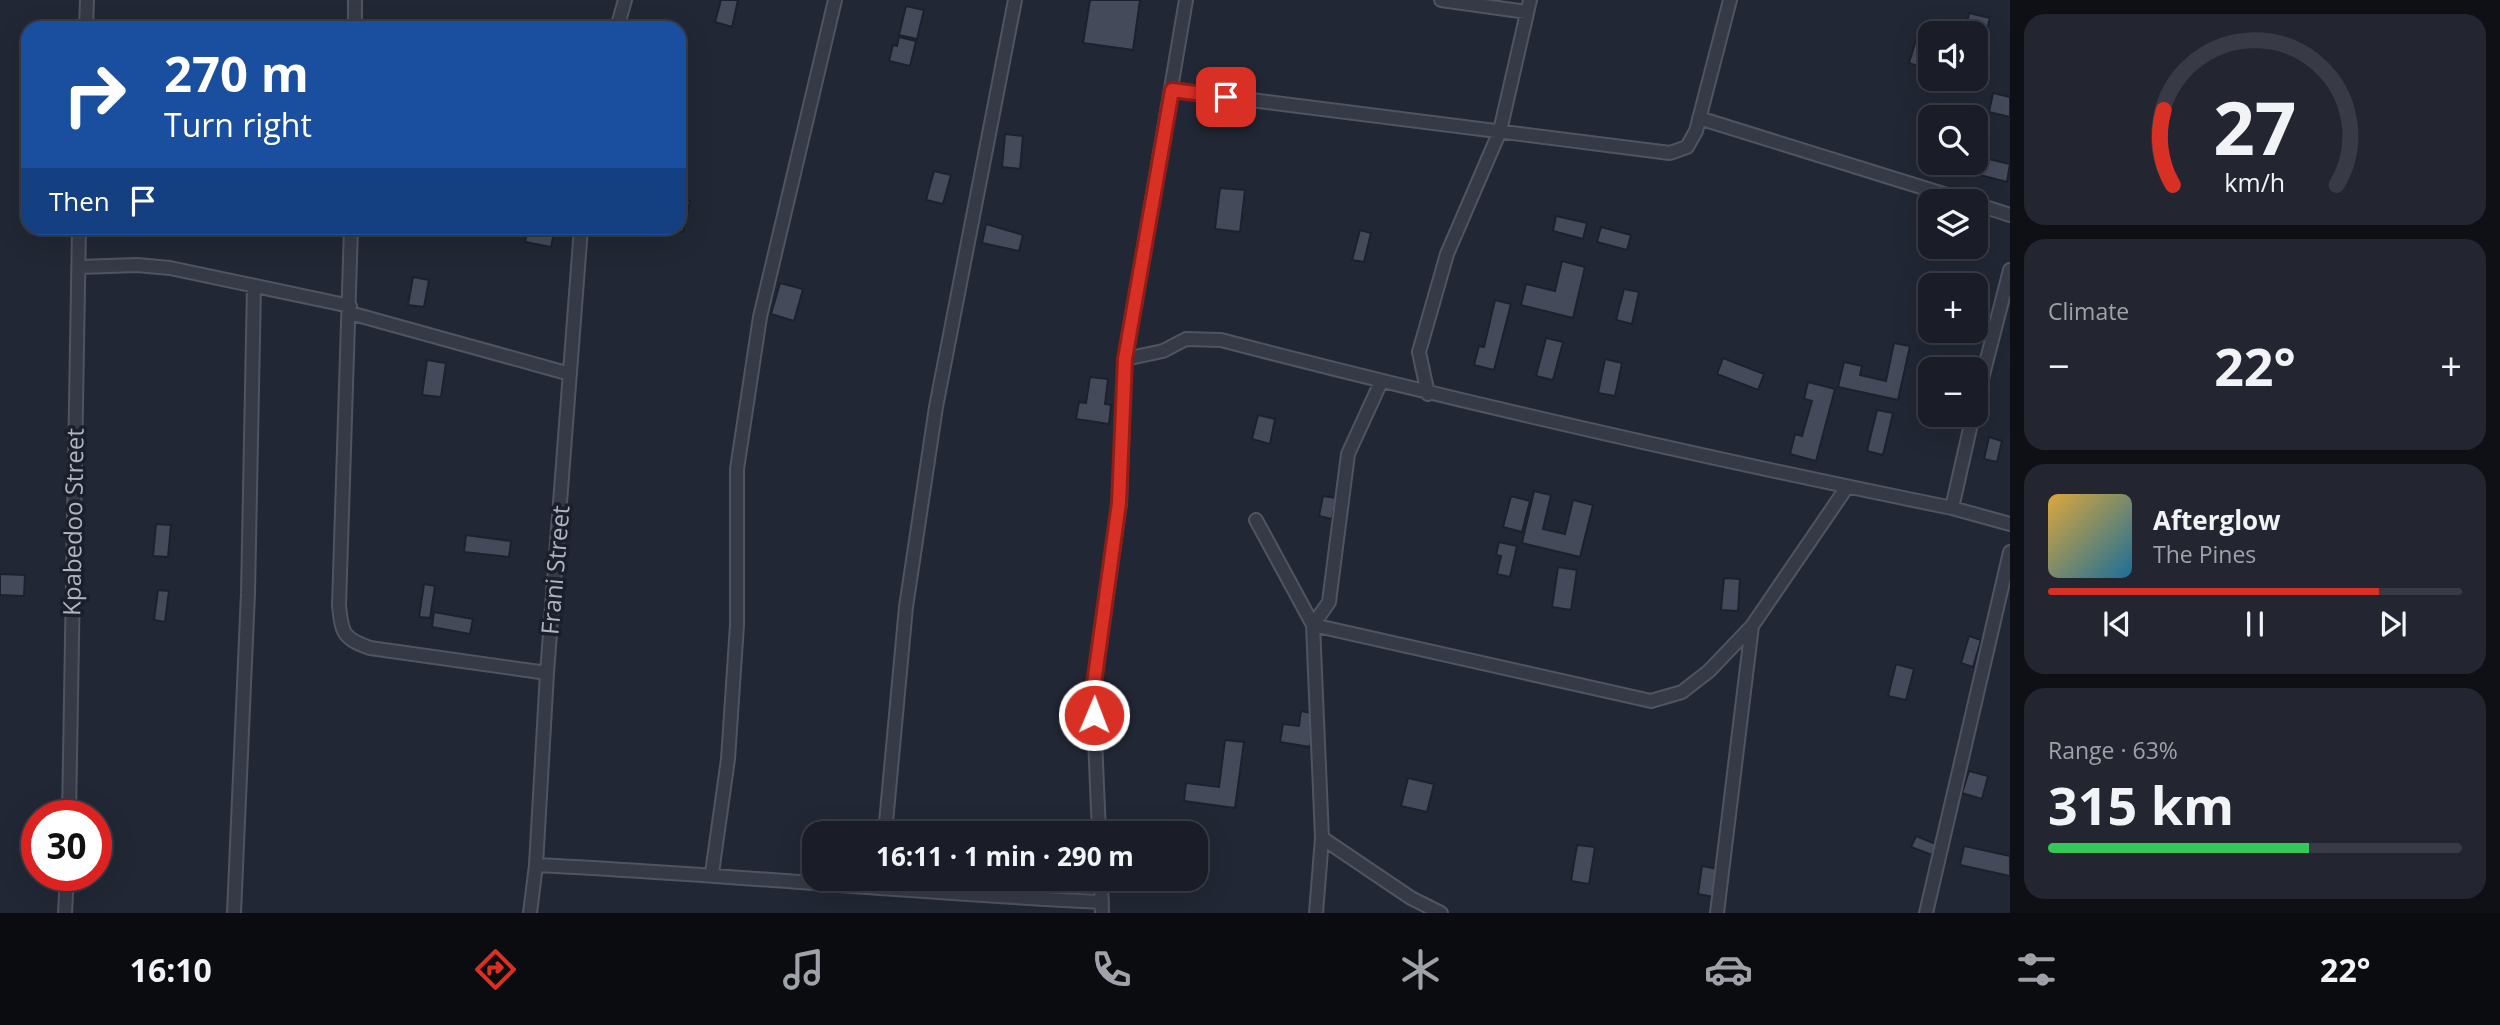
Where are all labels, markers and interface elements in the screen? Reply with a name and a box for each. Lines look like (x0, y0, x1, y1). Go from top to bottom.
map controls (1918, 21, 1988, 427)
button: sound (1918, 21, 1988, 91)
text: 270 m (164, 40, 309, 106)
icon: right (49, 49, 140, 140)
pin (1196, 67, 1256, 127)
icon: arrive (1207, 78, 1245, 116)
text: 27 (2213, 78, 2297, 177)
text: Turn right (164, 103, 312, 146)
button: search (1918, 105, 1988, 175)
text: km/h (2225, 165, 2285, 199)
icon: arrive (124, 182, 162, 220)
text: Then (49, 183, 110, 219)
button: layers (1918, 189, 1988, 259)
button: + (1918, 273, 1988, 343)
text: Climate (2048, 295, 2129, 327)
text: 22° (2214, 330, 2296, 401)
text: − (2048, 339, 2070, 391)
text: + (2440, 339, 2462, 391)
button: − (1918, 357, 1988, 427)
street label: Kpabedoo Street (54, 428, 91, 616)
text: Afterglow (2153, 502, 2280, 538)
street label: Frani Street (532, 504, 577, 636)
text: The Pines (2153, 538, 2256, 570)
icon: previous (2098, 605, 2136, 643)
icon: pause (2236, 605, 2274, 643)
icon: next (2374, 605, 2412, 643)
position arrow (1057, 678, 1131, 752)
text: Range · 63% (2048, 734, 2178, 766)
text: 315 km (2048, 769, 2234, 840)
speed limit sign: 30 (21, 800, 112, 891)
text: 16:11 · 1 min · 290 m (876, 838, 1134, 874)
icon: directions (471, 945, 520, 994)
icon: music (779, 945, 828, 994)
icon: phone (1087, 945, 1136, 994)
icon: climate (1396, 945, 1445, 994)
icon: car (1704, 945, 1753, 994)
icon: filters (2012, 945, 2061, 994)
text: 16:10 (130, 948, 212, 991)
text: 22° (2320, 948, 2370, 991)

